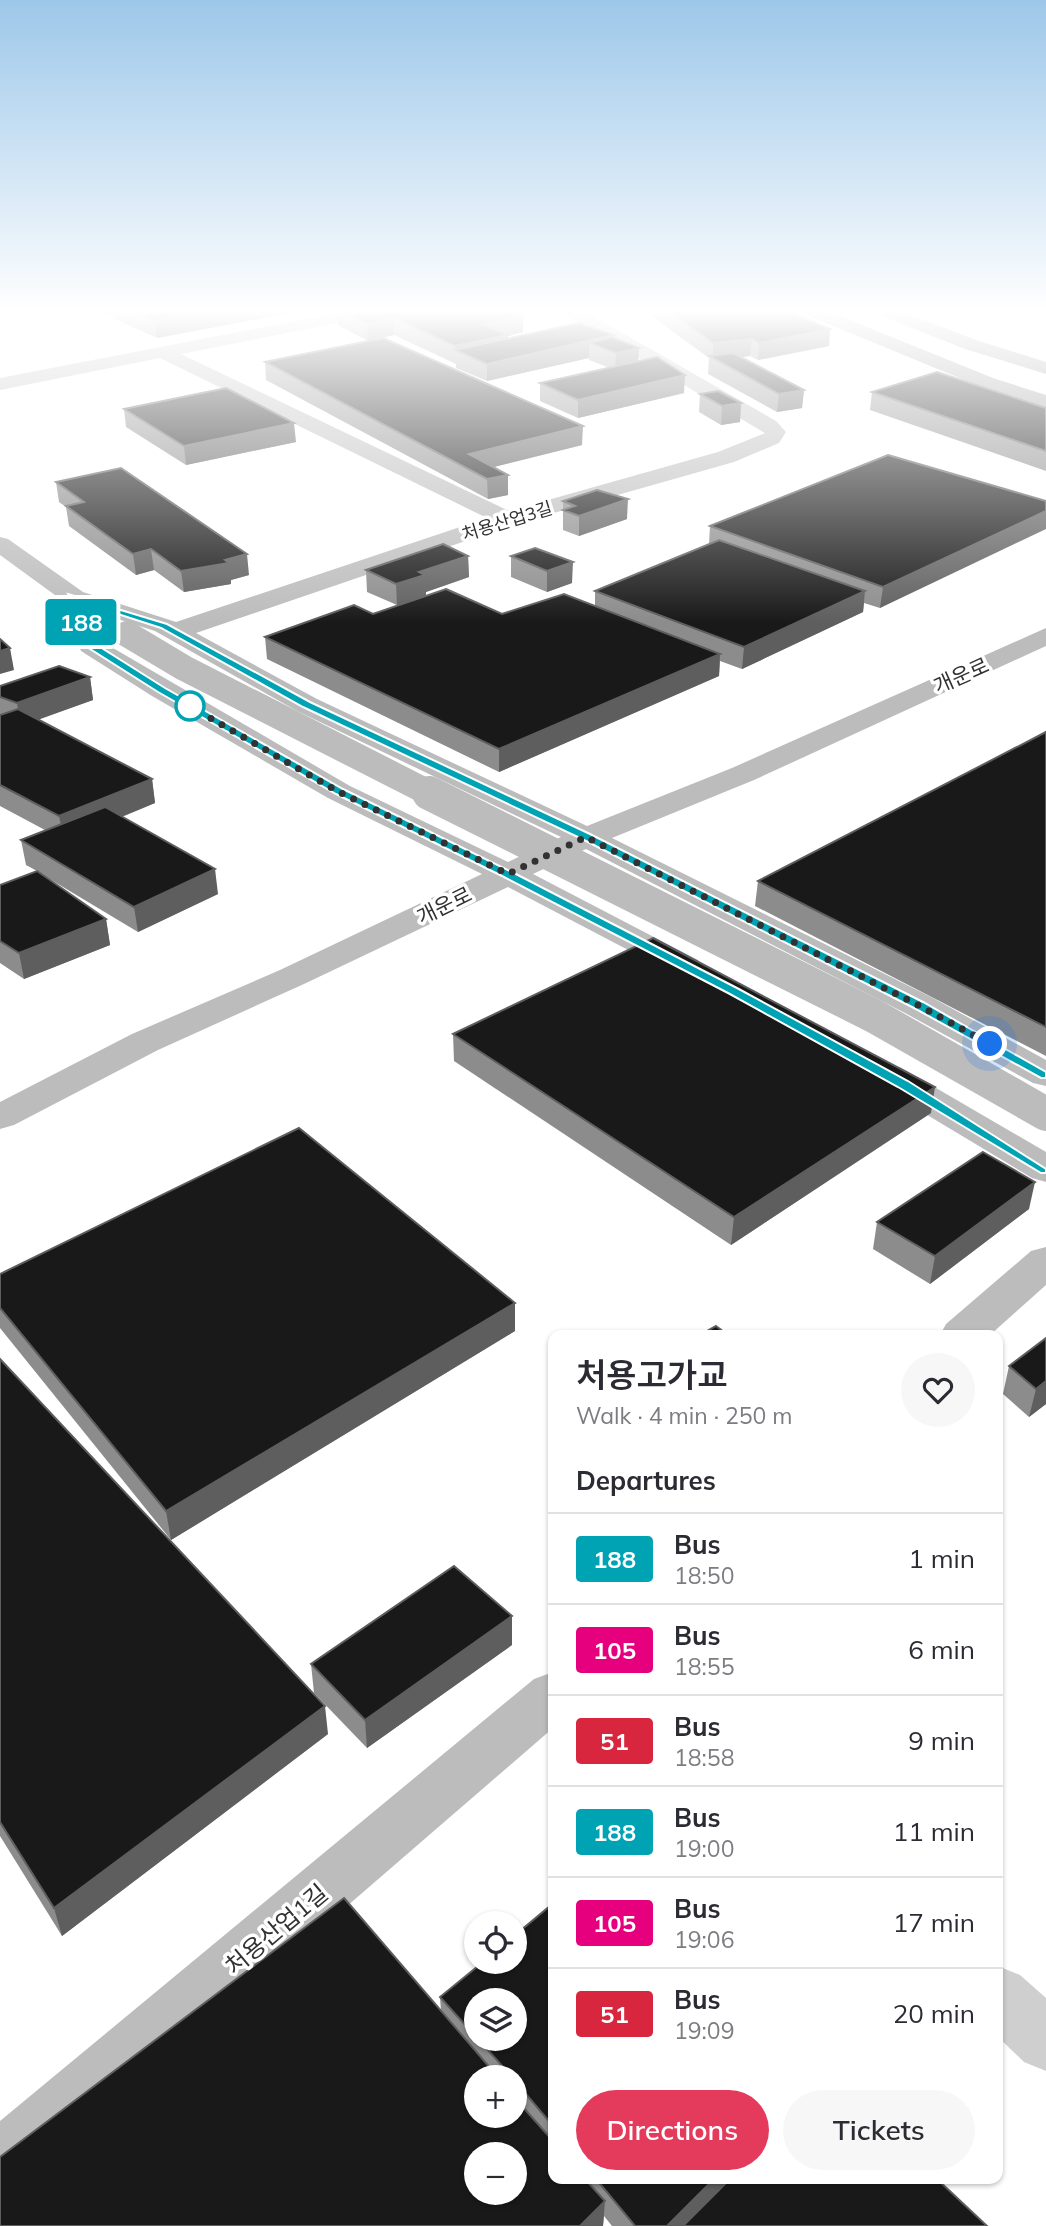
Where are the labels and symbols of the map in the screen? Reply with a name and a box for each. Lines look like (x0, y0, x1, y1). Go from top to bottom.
street label: 처용산업3길 (459, 496, 555, 546)
line badge: 188 (41, 599, 121, 645)
street label: 개운로 (929, 651, 993, 699)
unlabelled marker (175, 691, 205, 721)
street label: 개운로 (412, 881, 476, 929)
your location (972, 1026, 1007, 1061)
street label: 처용산업1길 (219, 1877, 333, 1981)

